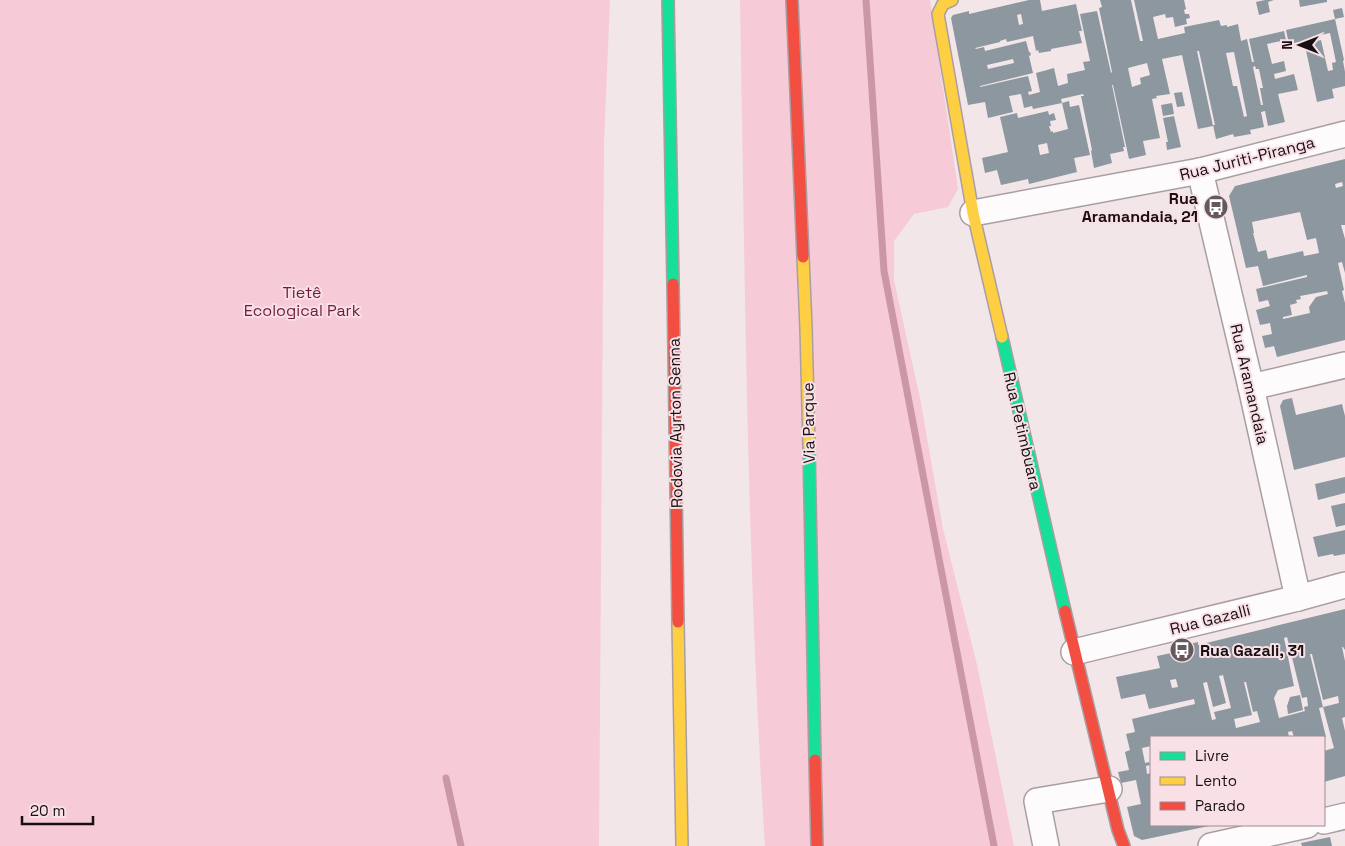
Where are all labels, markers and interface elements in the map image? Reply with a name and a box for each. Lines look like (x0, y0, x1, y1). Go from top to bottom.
north arrow (1275, 20, 1325, 70)
text: N (1278, 40, 1296, 50)
street label: Rua Juriti-Piranga (1177, 132, 1317, 185)
place label: Rua Aramandaia, 21 (1082, 188, 1198, 227)
bus stop icon: Rua Aramandaia, 21 (1203, 194, 1229, 220)
park label: Tietê Ecological Park (244, 282, 361, 321)
street label: Rua Aramandaia (1225, 322, 1274, 447)
street label: Rodovia Ayrton Senna (664, 338, 687, 508)
street label: Rua Petimbuara (999, 370, 1046, 492)
street label: Via Parque (797, 382, 820, 464)
street label: Rua Gazalli (1168, 599, 1253, 640)
bus stop icon: Rua Gazali, 31 (1169, 637, 1195, 663)
place label: Rua Gazali, 31 (1200, 640, 1304, 661)
legend (1150, 736, 1325, 826)
text: Livre (1195, 746, 1229, 765)
text: Lento (1195, 771, 1237, 790)
scale bar (22, 794, 94, 826)
text: Parado (1195, 796, 1245, 815)
text: 20 m (30, 801, 65, 820)

